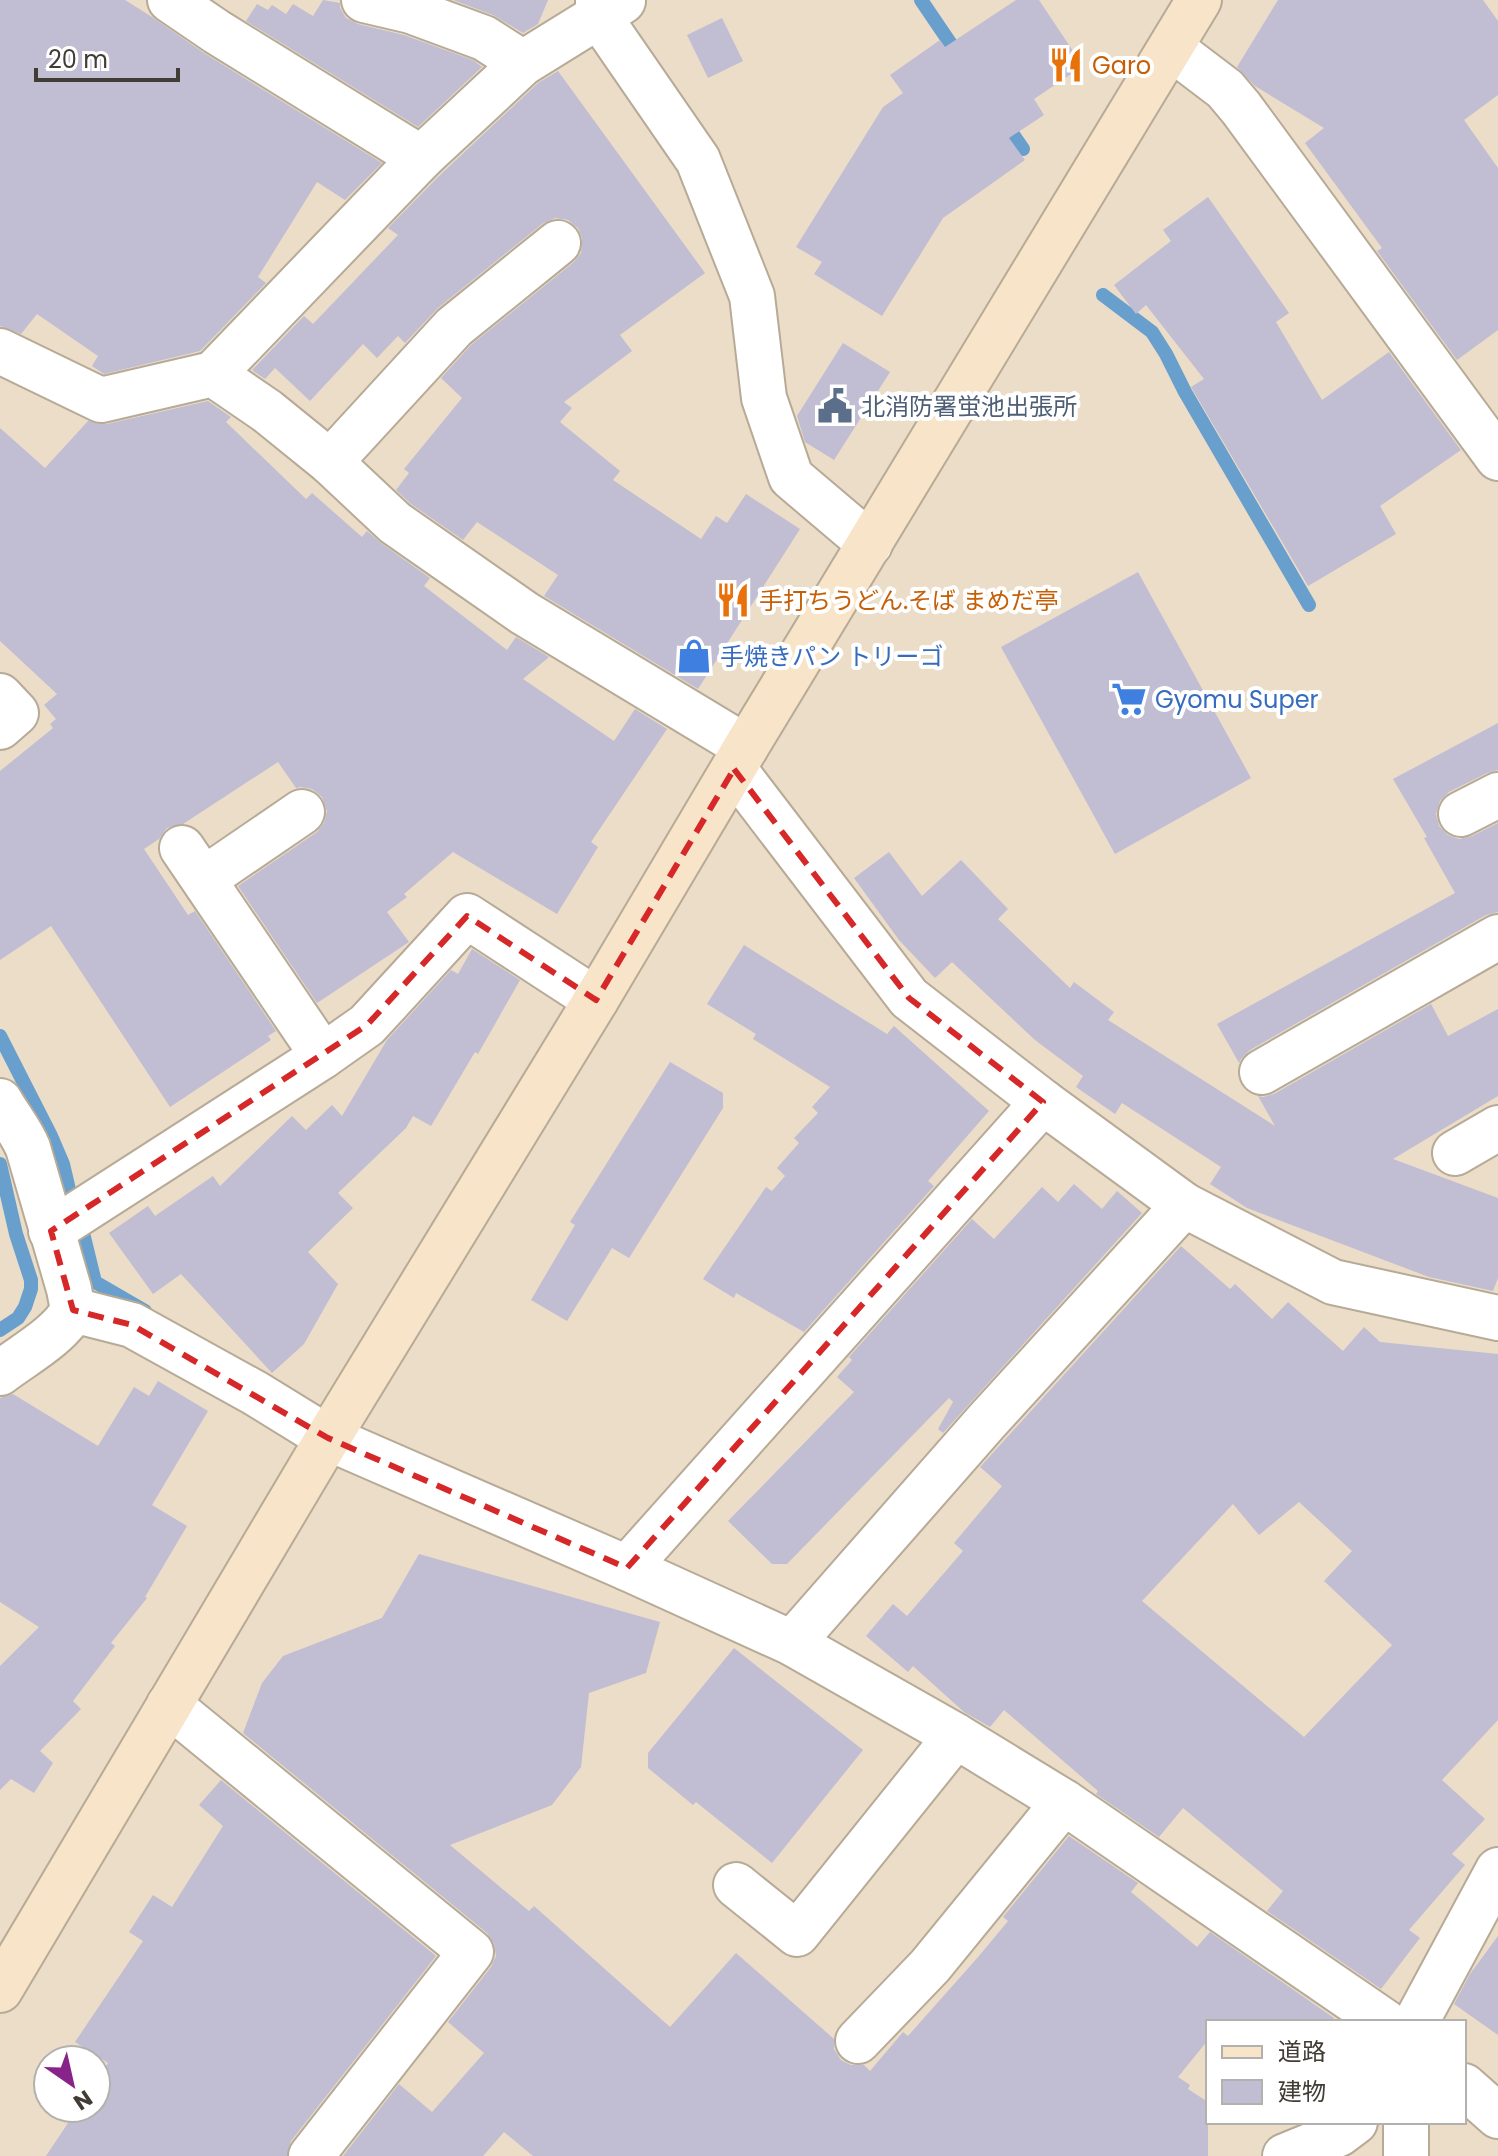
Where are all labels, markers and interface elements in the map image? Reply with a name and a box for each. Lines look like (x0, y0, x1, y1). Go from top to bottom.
scale bar (36, 32, 178, 82)
text: 20 m (48, 43, 108, 76)
restaurant icon: Garo (1047, 46, 1085, 84)
place label: Garo (1092, 49, 1151, 82)
public building icon: 北消防署蛍池出張所 (816, 387, 854, 425)
place label: 北消防署蛍池出張所 (861, 390, 1077, 423)
restaurant icon: 手打ちうどん.そば まめだ亭 (714, 581, 752, 619)
place label: 手打ちうどん.そば まめだ亭 (759, 584, 1058, 617)
shop icon: 手焼きパン トリーゴ (675, 637, 713, 675)
place label: 手焼きパン トリーゴ (720, 640, 944, 673)
supermarket icon: Gyomu Super (1110, 680, 1148, 718)
place label: Gyomu Super (1155, 683, 1319, 716)
legend (1206, 2020, 1466, 2124)
text: 道路 (1278, 2035, 1326, 2068)
north arrow (32, 2044, 112, 2124)
text: 建物 (1278, 2075, 1326, 2108)
text: N (67, 2083, 98, 2118)

